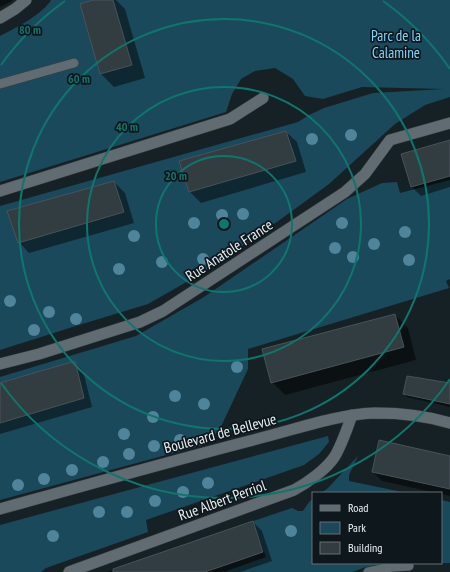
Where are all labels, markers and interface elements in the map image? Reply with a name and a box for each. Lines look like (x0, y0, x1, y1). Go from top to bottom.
text: 80 m (19, 22, 41, 37)
park label: Parc de la Calamine (371, 26, 421, 62)
text: 60 m (68, 71, 90, 86)
text: 40 m (116, 119, 138, 134)
text: 20 m (165, 168, 187, 183)
street label: Rue Anatole France (182, 215, 276, 285)
centre of rings (217, 217, 231, 231)
street label: Boulevard de Bellevue (162, 409, 278, 457)
street label: Rue Albert Perriol (176, 475, 269, 525)
legend (312, 492, 442, 564)
text: Road (348, 500, 368, 515)
text: Park (348, 520, 366, 535)
text: Building (348, 540, 383, 555)

